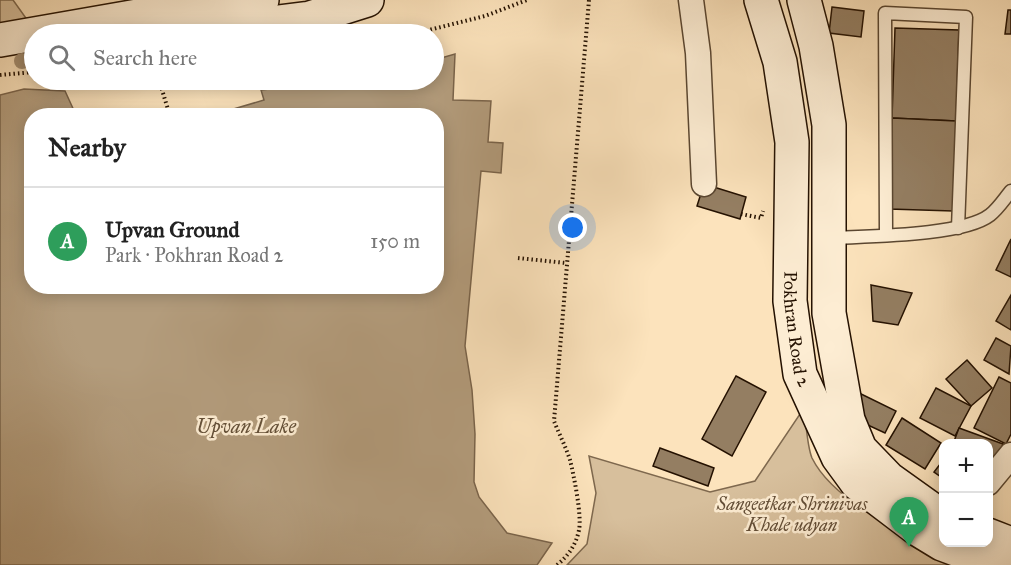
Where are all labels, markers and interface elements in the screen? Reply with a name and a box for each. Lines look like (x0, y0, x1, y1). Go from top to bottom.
search box (24, 24, 444, 90)
icon: search (45, 41, 78, 74)
text: Search here (93, 44, 197, 71)
text: Nearby (48, 131, 126, 163)
your location (558, 213, 587, 242)
text: Upvan Ground (105, 216, 239, 243)
text: A (61, 229, 74, 253)
text: 150 m (370, 229, 420, 253)
text: Park · Pokhran Road 2 (105, 243, 284, 267)
street label: Pokhran Road 2 (779, 271, 815, 390)
water label: Upvan Lake (196, 414, 297, 439)
map controls (939, 439, 993, 547)
button: + (939, 439, 993, 493)
park label: Sangeetkar Shrinivas Khale udyan (716, 493, 868, 536)
button: − (939, 493, 993, 547)
pin: A (890, 498, 928, 547)

